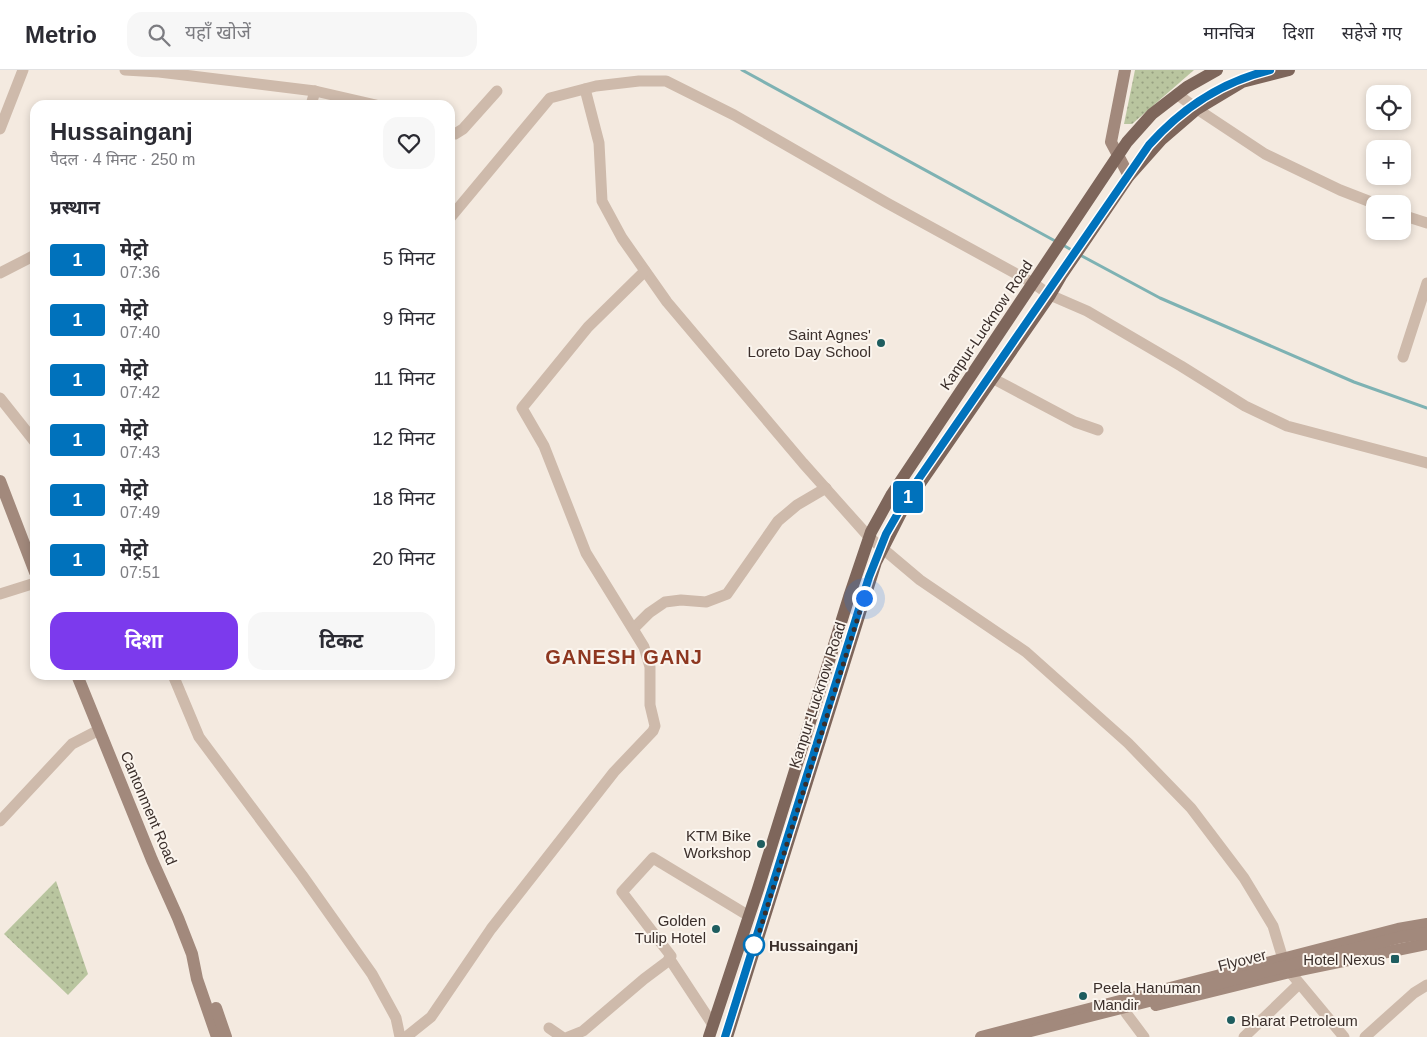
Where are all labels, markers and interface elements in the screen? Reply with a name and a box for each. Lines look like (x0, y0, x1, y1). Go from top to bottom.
search box (127, 12, 477, 57)
text: Metrio (25, 21, 97, 48)
icon: search (145, 21, 173, 49)
text: यहाँ खोजें (185, 22, 251, 43)
text: मानचित्र (1203, 23, 1255, 43)
text: दिशा (1283, 23, 1314, 43)
text: सहेजे गए (1342, 23, 1402, 43)
map controls (1366, 85, 1411, 240)
button: locate (1366, 85, 1411, 130)
button: heart (383, 117, 435, 169)
text: Hussainganj (50, 118, 193, 145)
button: + (1366, 140, 1411, 185)
text: पैदल · 4 मिनट · 250 m (50, 151, 195, 168)
button: − (1366, 195, 1411, 240)
text: प्रस्थान (50, 197, 100, 218)
text: मेट्रो (120, 239, 148, 260)
text: 5 मिनट (383, 248, 435, 269)
text: 1 (72, 250, 83, 270)
street label: Kanpur-Lucknow Road (936, 257, 1036, 393)
text: 07:36 (120, 264, 160, 281)
text: मेट्रो (120, 299, 148, 320)
text: 9 मिनट (383, 308, 435, 329)
text: 1 (72, 310, 83, 330)
text: 07:40 (120, 324, 160, 341)
place label: Saint Agnes' Loreto Day School (748, 326, 871, 360)
marker: Saint Agnes' Loreto Day School (875, 337, 887, 349)
text: मेट्रो (120, 359, 148, 380)
text: 11 मिनट (374, 368, 435, 389)
text: 1 (72, 370, 83, 390)
text: 07:42 (120, 384, 160, 401)
text: मेट्रो (120, 419, 148, 440)
text: 12 मिनट (372, 428, 435, 449)
text: 1 (72, 430, 83, 450)
text: 07:43 (120, 444, 160, 461)
text: मेट्रो (120, 479, 148, 500)
line badge: 1 (892, 481, 924, 513)
text: 1 (903, 487, 913, 507)
text: 18 मिनट (372, 488, 435, 509)
text: 1 (72, 490, 83, 510)
text: 07:49 (120, 504, 160, 521)
text: मेट्रो (120, 539, 148, 560)
text: 20 मिनट (372, 548, 435, 569)
text: 1 (72, 550, 83, 570)
text: 07:51 (120, 564, 160, 581)
your location (852, 586, 877, 611)
button: दिशा (50, 612, 238, 670)
button: टिकट (248, 612, 435, 670)
street label: Kanpur-Lucknow Road (785, 620, 849, 770)
district label: GANESH GANJ (545, 646, 703, 668)
street label: Cantonment Road (117, 749, 181, 867)
place label: KTM Bike Workshop (684, 827, 751, 861)
marker: KTM Bike Workshop (755, 838, 767, 850)
place label: Golden Tulip Hotel (635, 912, 706, 946)
marker: Golden Tulip Hotel (710, 923, 722, 935)
marker: Hussainganj (743, 934, 765, 956)
place label: Hussainganj (769, 937, 858, 954)
street label: Flyover (1216, 946, 1268, 974)
place label: Hotel Nexus (1303, 951, 1385, 968)
marker: Hotel Nexus (1389, 953, 1401, 965)
place label: Peela Hanuman Mandir (1093, 979, 1201, 1013)
marker: Peela Hanuman Mandir (1077, 990, 1089, 1002)
place label: Bharat Petroleum (1241, 1012, 1358, 1029)
marker: Bharat Petroleum (1225, 1014, 1237, 1026)

